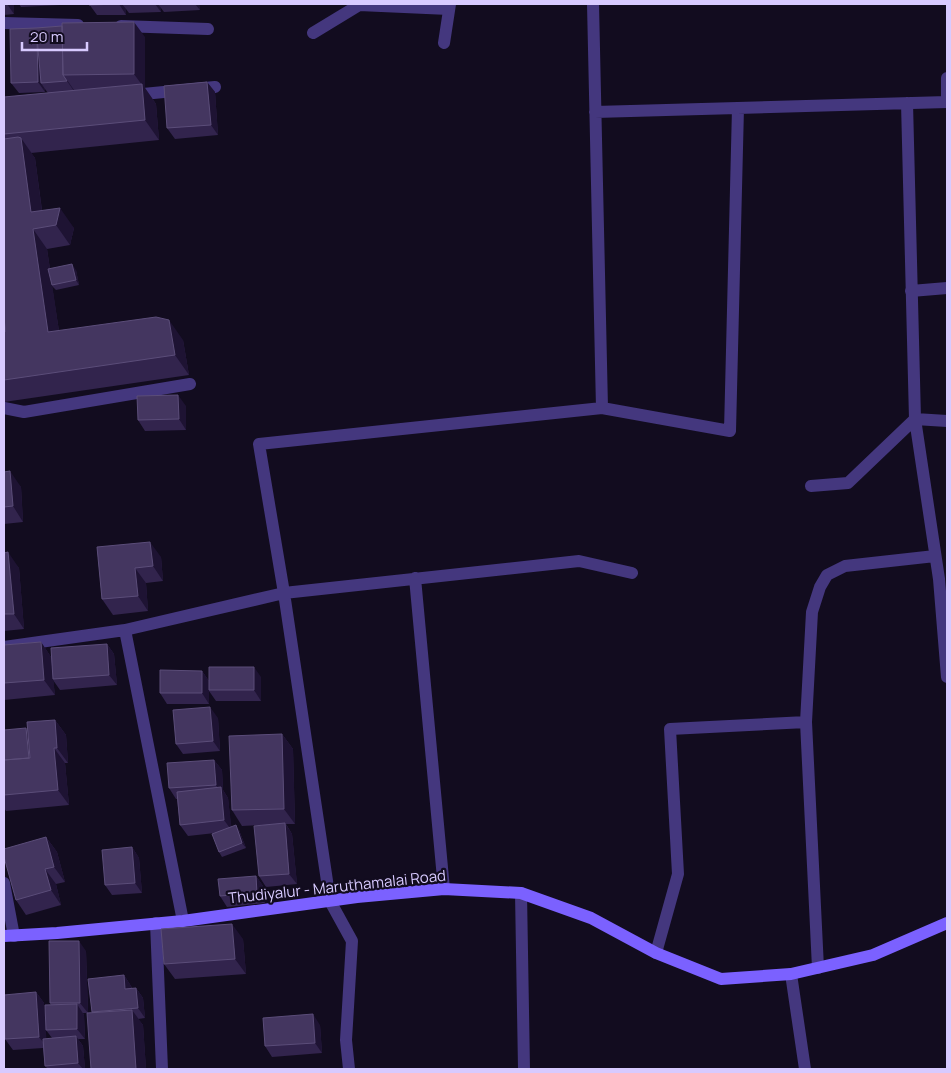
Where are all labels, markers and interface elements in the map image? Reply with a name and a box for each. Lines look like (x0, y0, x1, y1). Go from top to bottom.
scale bar (22, 20, 88, 52)
text: 20 m (30, 26, 63, 47)
street label: Thudiyalur - Maruthamalai Road (227, 865, 447, 908)

